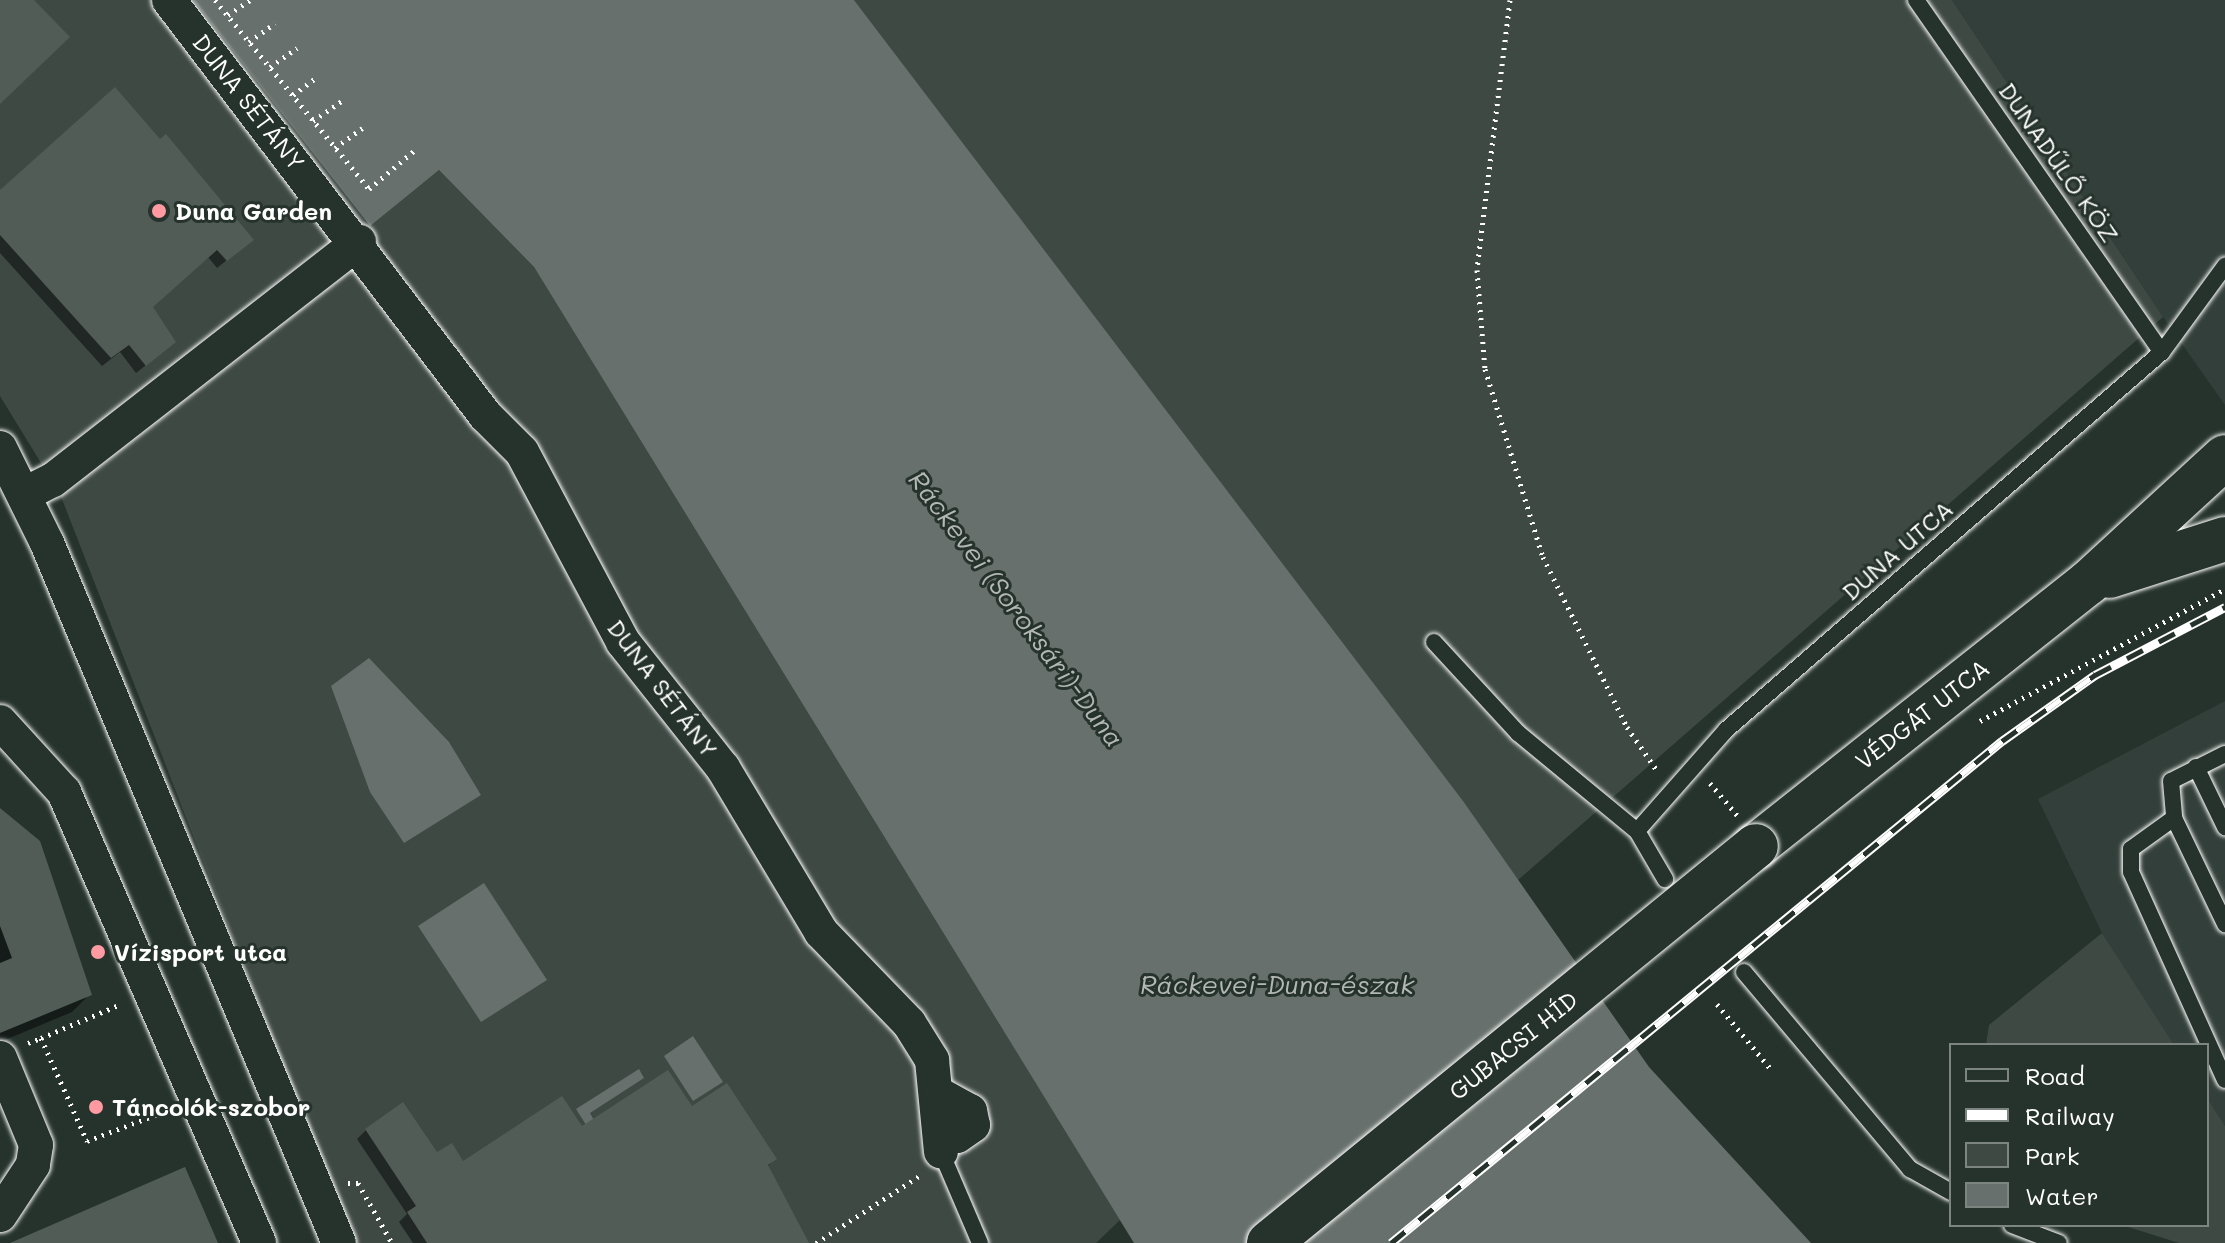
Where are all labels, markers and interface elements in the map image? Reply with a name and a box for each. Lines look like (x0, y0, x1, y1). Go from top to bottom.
street label: DUNA SÉTÁNY (187, 28, 311, 176)
street label: DUNADŰLŐ KÖZ (1993, 77, 2125, 247)
place label: Duna Garden (175, 197, 332, 225)
marker: Duna Garden (150, 202, 168, 220)
water label: Ráckevei (Soroksári)-Duna (902, 465, 1130, 753)
street label: DUNA UTCA (1836, 494, 1958, 606)
street label: DUNA SÉTÁNY (602, 613, 724, 763)
street label: VÉDGÁT UTCA (1849, 653, 1995, 775)
place label: Vízisport utca (114, 938, 287, 966)
marker: Vízisport utca (89, 943, 107, 961)
water label: Ráckevei-Duna-észak (1140, 969, 1414, 1001)
street label: GUBACSI HÍD (1443, 984, 1583, 1106)
legend (1949, 1043, 2209, 1227)
text: Road (2025, 1060, 2085, 1091)
place label: Táncolók-szobor (112, 1093, 310, 1121)
marker: Táncolók-szobor (87, 1098, 105, 1116)
text: Railway (2025, 1100, 2115, 1131)
text: Park (2025, 1140, 2079, 1171)
text: Water (2025, 1180, 2099, 1211)

